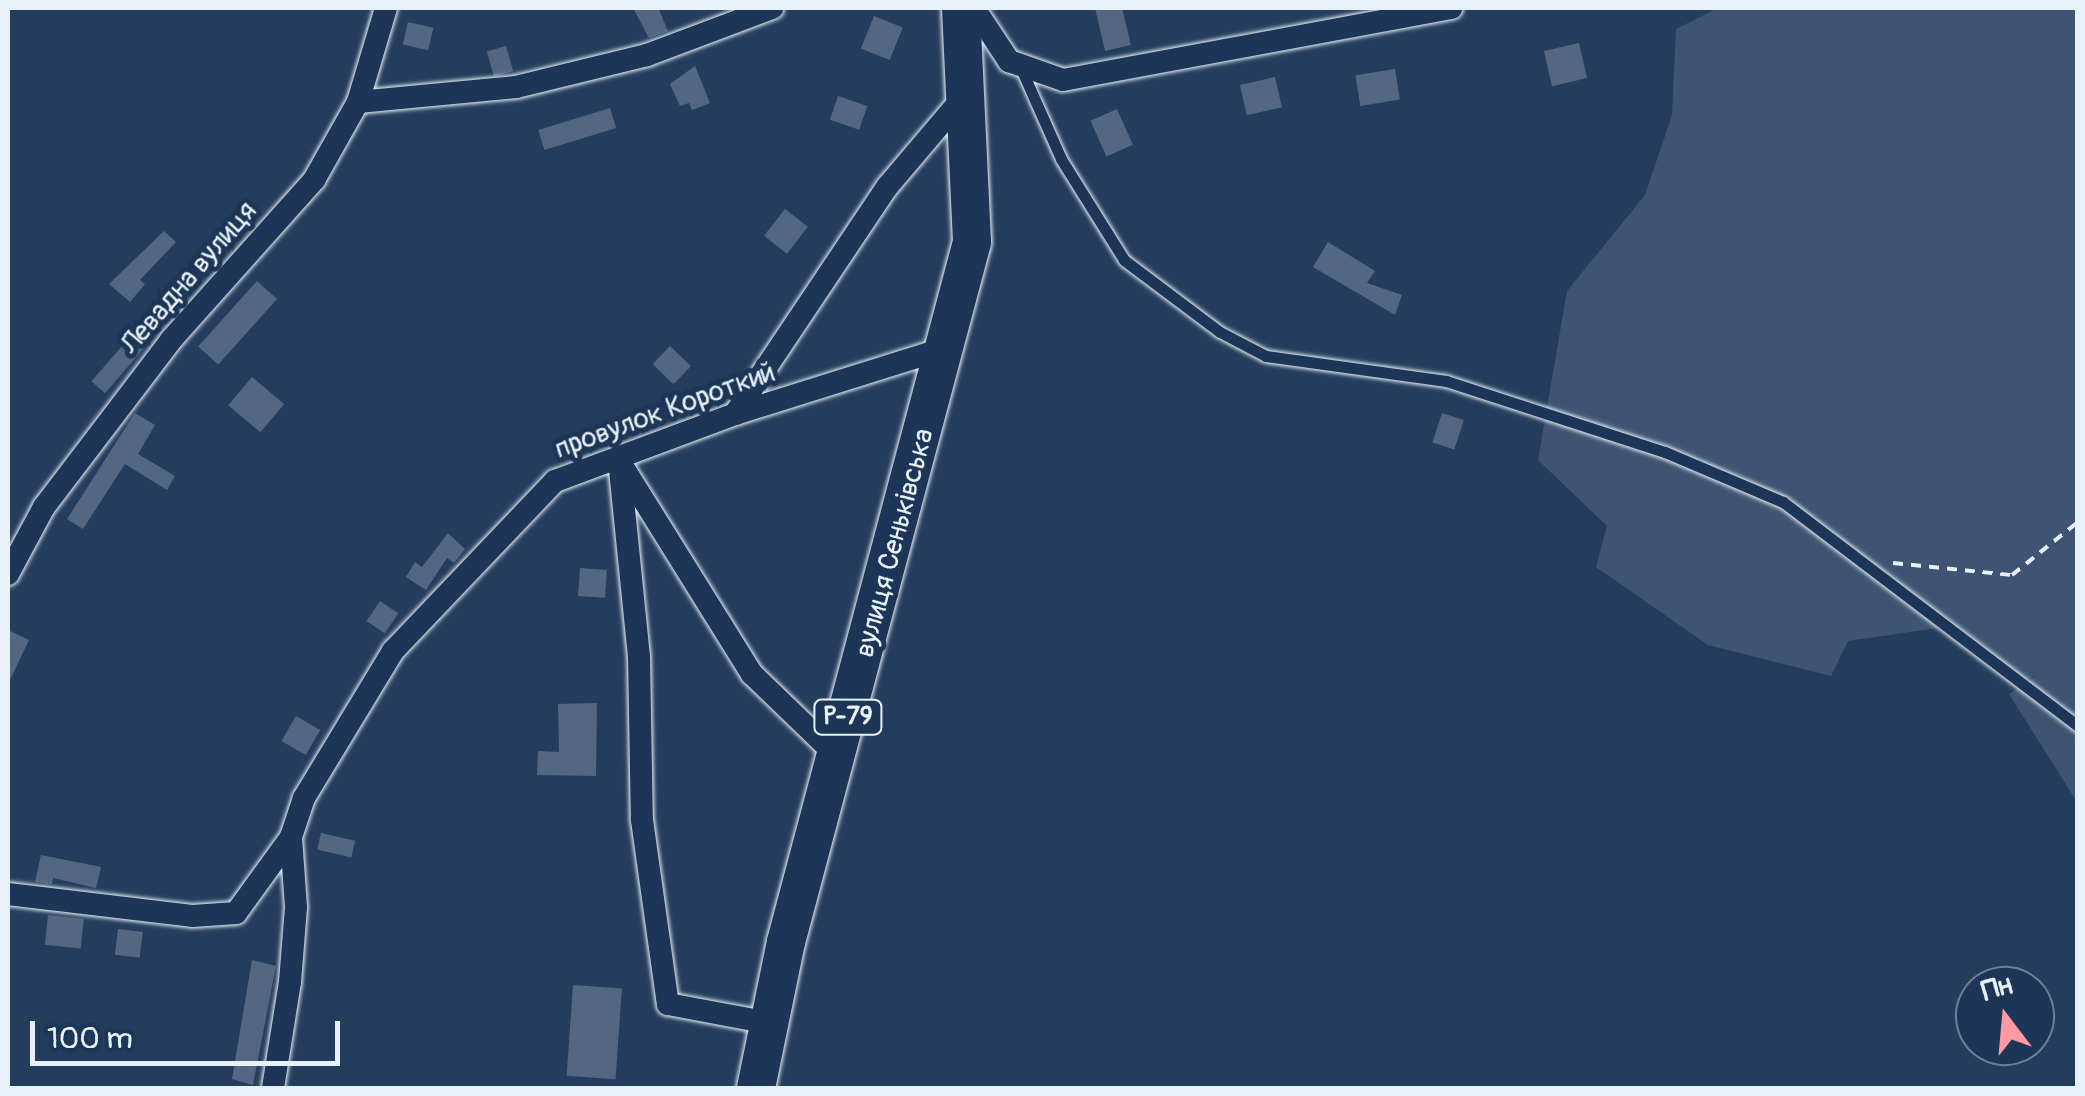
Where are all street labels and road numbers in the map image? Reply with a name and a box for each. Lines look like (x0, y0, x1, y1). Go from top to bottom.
street label: Левадна вулиця (114, 195, 264, 361)
street label: провулок Короткий (550, 355, 780, 467)
street label: вулиця Сенькiвська (848, 425, 942, 661)
road number: Р-79 (813, 697, 883, 737)

